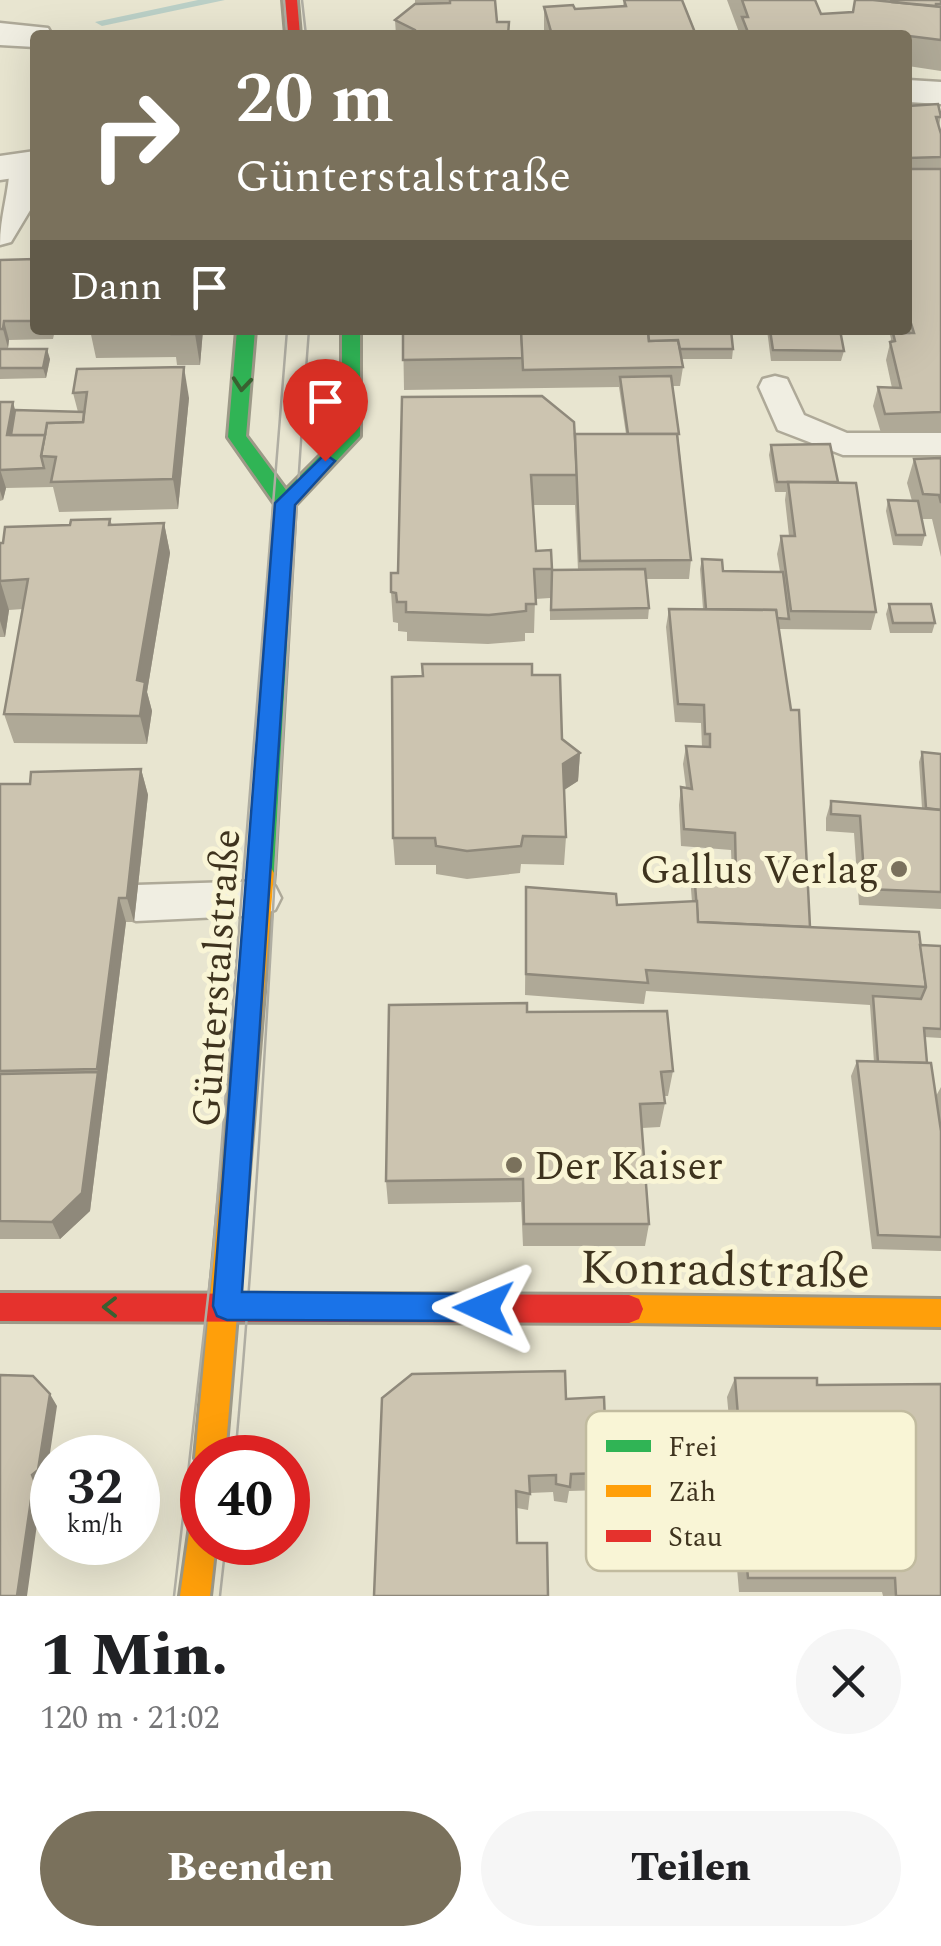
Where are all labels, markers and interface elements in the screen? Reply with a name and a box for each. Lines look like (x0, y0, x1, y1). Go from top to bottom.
text: 20 m (235, 47, 394, 153)
icon: right (70, 70, 200, 200)
text: Günterstalstraße (235, 143, 571, 212)
text: Dann (70, 259, 162, 317)
icon: arrive (182, 260, 237, 315)
pin (283, 359, 368, 462)
icon: arrive (298, 374, 353, 429)
one-way arrow (232, 376, 253, 392)
street label: Günterstalstraße (177, 827, 258, 1129)
place label: Gallus Verlag (640, 841, 879, 902)
marker: Gallus Verlag (888, 858, 910, 880)
place label: Der Kaiser (534, 1137, 723, 1198)
marker: Der Kaiser (503, 1154, 525, 1176)
street label: Konradstraße (579, 1231, 871, 1310)
position arrow (432, 1256, 536, 1360)
one-way arrow (102, 1296, 118, 1318)
legend (586, 1411, 916, 1571)
text: Frei (668, 1426, 718, 1469)
speed limit sign: 40 (180, 1435, 310, 1565)
text: 32 (67, 1450, 123, 1526)
text: Zäh (668, 1471, 716, 1514)
text: km/h (67, 1506, 123, 1544)
text: Stau (668, 1516, 722, 1559)
text: 1 Min. (40, 1610, 228, 1702)
button: close (796, 1629, 901, 1734)
text: 120 m · 21:02 (40, 1694, 220, 1743)
button: Beenden (40, 1811, 461, 1926)
button: Teilen (481, 1811, 901, 1926)

